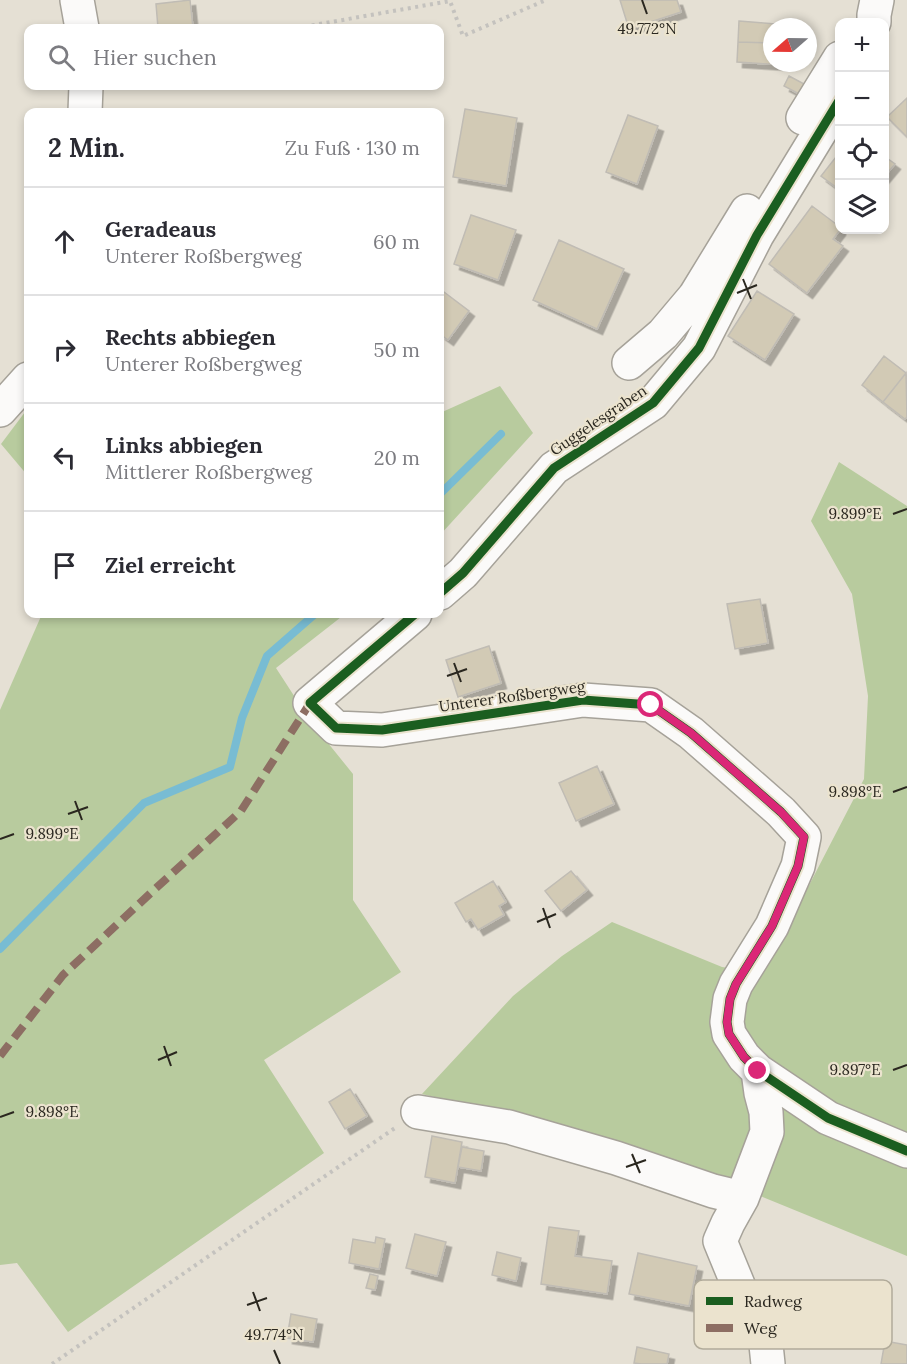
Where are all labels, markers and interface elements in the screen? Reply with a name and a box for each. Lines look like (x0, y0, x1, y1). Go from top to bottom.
north arrow (763, 18, 817, 72)
map controls (835, 18, 889, 234)
button: + (835, 18, 889, 72)
text: 49.772°N (617, 19, 677, 38)
search box (24, 24, 444, 90)
icon: search (45, 41, 78, 74)
text: Hier suchen (93, 43, 217, 71)
button: − (835, 72, 889, 126)
button: locate (835, 126, 889, 180)
text: 2 Min. (48, 131, 125, 164)
text: Zu Fuß · 130 m (285, 135, 420, 160)
button: layers (835, 180, 889, 234)
text: Geradeaus (105, 215, 216, 243)
icon: ahead (48, 225, 81, 258)
text: 60 m (373, 229, 420, 254)
text: Unterer Roßbergweg (105, 243, 301, 268)
text: Rechts abbiegen (105, 323, 276, 351)
icon: right (48, 333, 81, 366)
text: 50 m (374, 337, 420, 362)
text: Unterer Roßbergweg (105, 351, 301, 376)
street label: Guggelesgraben (546, 381, 650, 459)
text: Links abbiegen (105, 431, 263, 459)
icon: left (48, 441, 81, 474)
text: 20 m (374, 445, 420, 470)
text: Mittlerer Roßbergweg (105, 459, 312, 484)
text: 9.899°E (828, 504, 882, 523)
icon: arrive (48, 549, 81, 582)
text: Ziel erreicht (105, 551, 236, 579)
street label: Unterer Roßbergweg (438, 676, 587, 716)
route start (637, 691, 663, 717)
text: 9.898°E (829, 782, 881, 801)
text: 9.899°E (25, 824, 79, 843)
route end (744, 1057, 770, 1083)
text: 9.897°E (829, 1060, 881, 1079)
text: 9.898°E (26, 1102, 78, 1121)
legend (694, 1280, 892, 1349)
text: Radweg (744, 1291, 803, 1311)
text: Weg (744, 1318, 778, 1338)
text: 49.774°N (245, 1325, 303, 1344)

